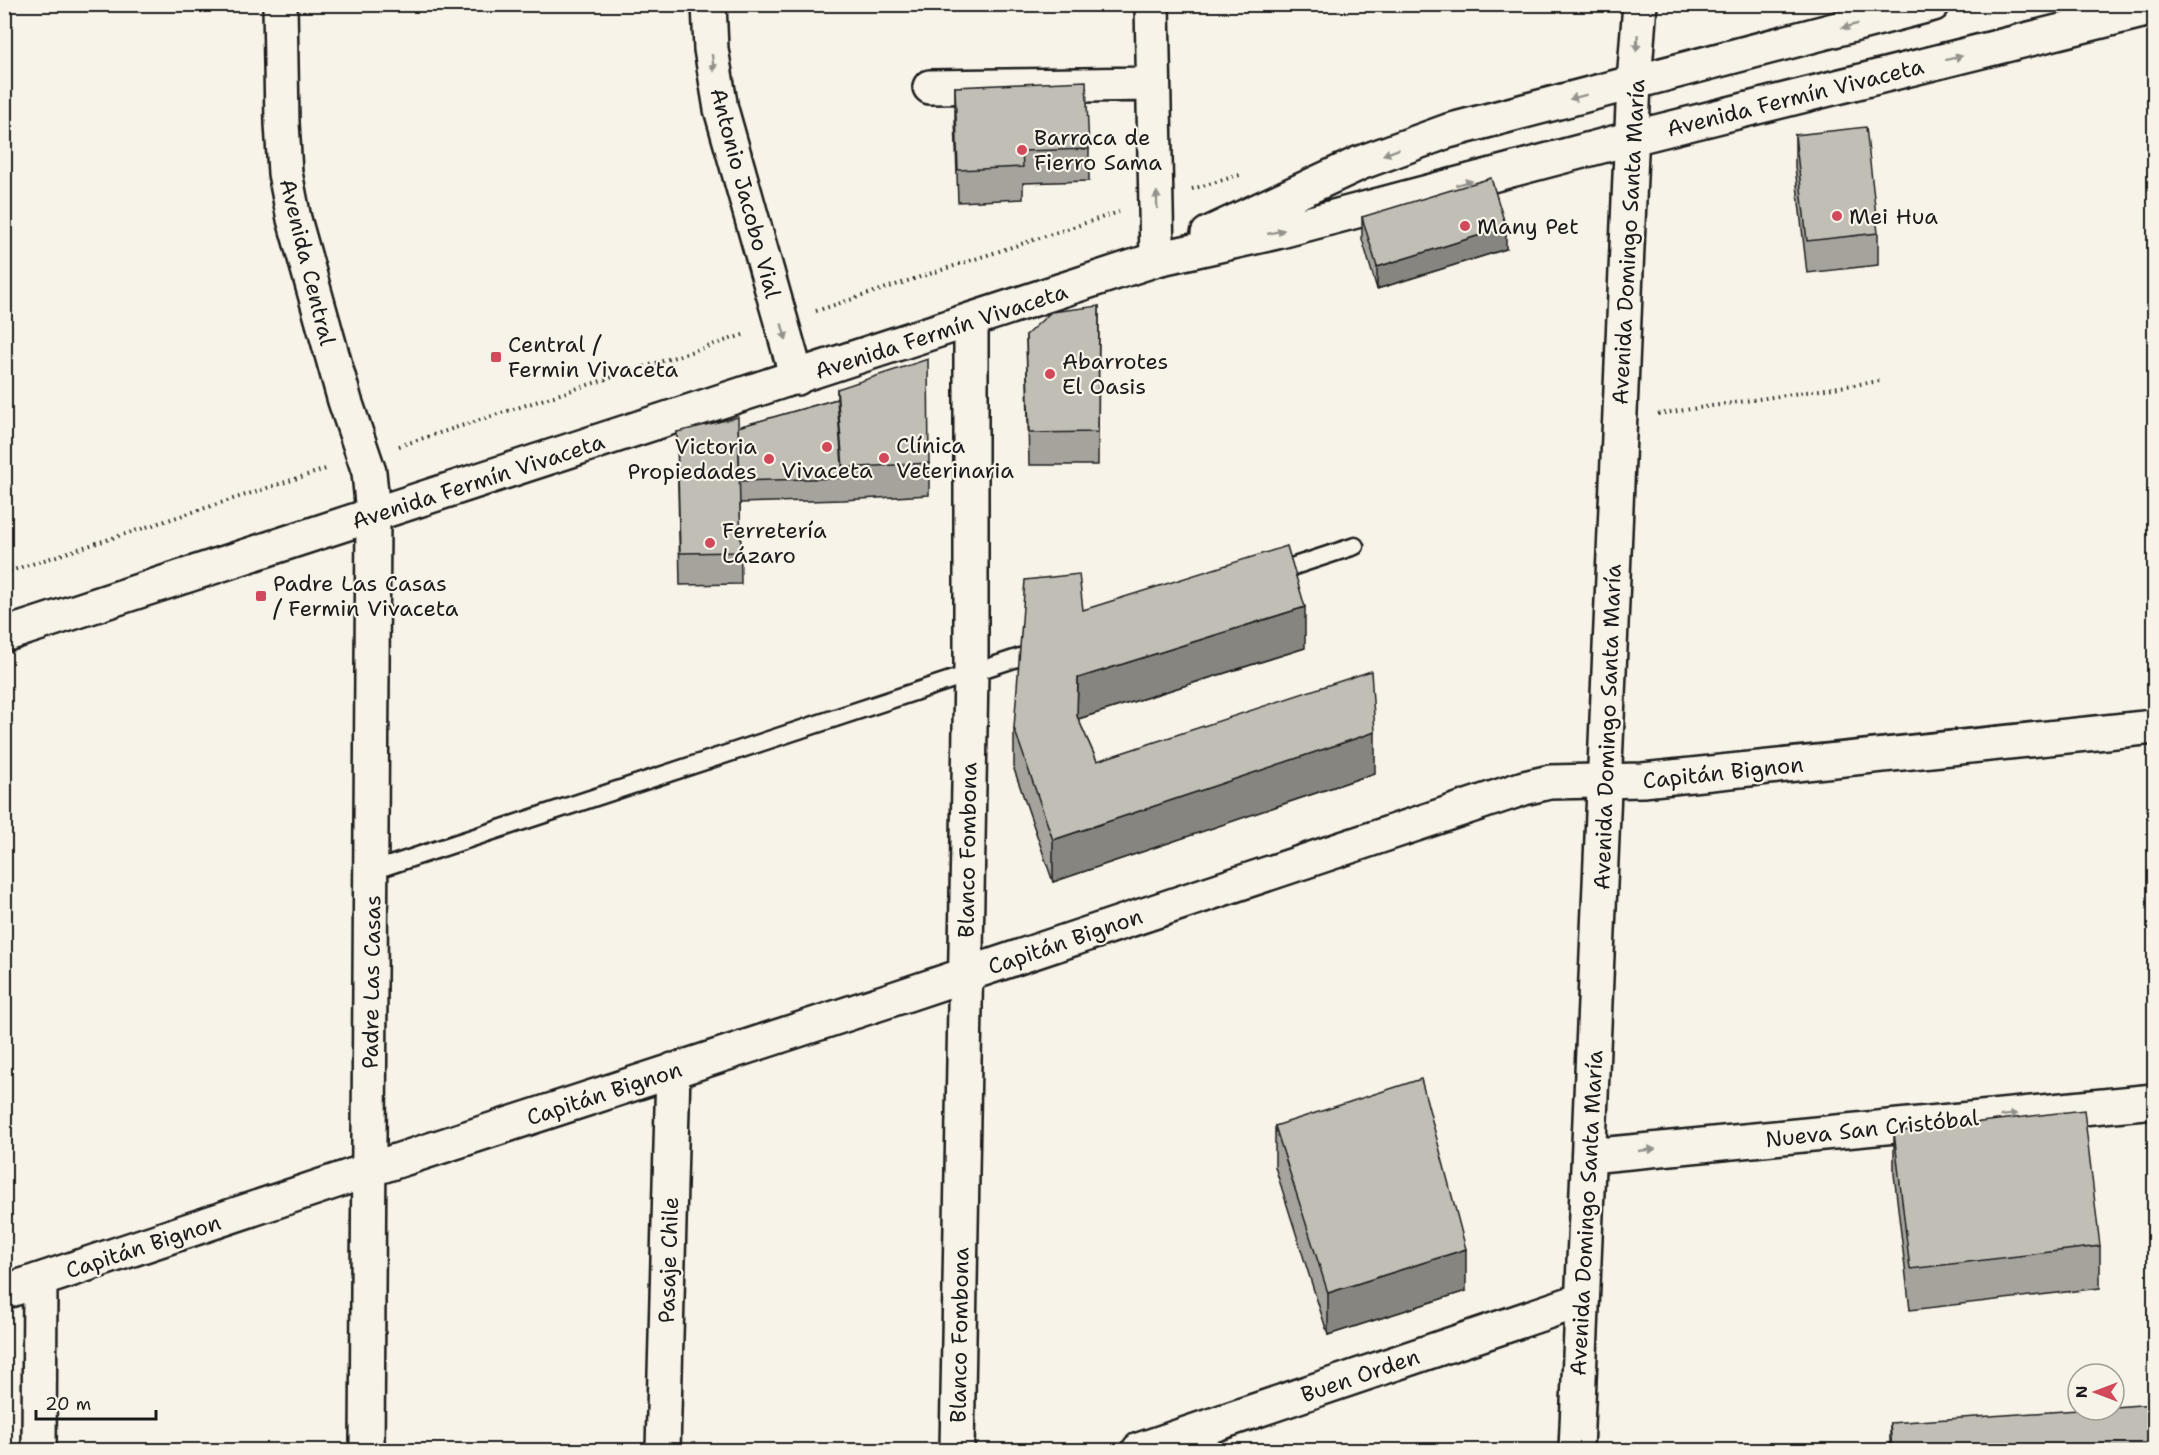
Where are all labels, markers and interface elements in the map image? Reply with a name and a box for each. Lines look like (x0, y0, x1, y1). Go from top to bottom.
one-way arrow (1841, 22, 1859, 31)
one-way arrow (1632, 34, 1642, 53)
street label: Avenida Fermín Vivaceta (1664, 51, 1927, 143)
one-way arrow (1945, 52, 1963, 62)
one-way arrow (708, 53, 717, 72)
street label: Avenida Domingo Santa María (1605, 78, 1652, 406)
street label: Antonio Jacobo Vial (704, 85, 788, 302)
one-way arrow (1569, 92, 1587, 102)
place label: Barraca de Fierro Sama (1034, 123, 1162, 177)
marker: Barraca de Fierro Sama (1015, 143, 1029, 157)
one-way arrow (1382, 147, 1400, 157)
street label: Avenida Central (273, 176, 342, 349)
one-way arrow (1455, 177, 1474, 187)
one-way arrow (1152, 191, 1161, 210)
place label: Mei Hua (1849, 202, 1938, 231)
marker: Mei Hua (1830, 209, 1844, 223)
place label: Many Pet (1477, 212, 1579, 241)
marker: Many Pet (1458, 219, 1472, 233)
one-way arrow (1267, 227, 1285, 237)
street label: Avenida Fermín Vivaceta (811, 277, 1071, 386)
one-way arrow (780, 323, 789, 341)
place label: Central / Fermin Vivaceta (508, 330, 678, 384)
place label: Abarrotes El Oasis (1062, 347, 1168, 401)
marker: Central / Fermin Vivaceta (489, 350, 503, 364)
marker: Abarrotes El Oasis (1043, 367, 1057, 381)
street label: Avenida Fermín Vivaceta (348, 427, 608, 536)
place label: Clínica Veterinaria (896, 431, 1014, 485)
place label: Victoria Propiedades (627, 432, 757, 486)
marker: Vivaceta (820, 440, 834, 454)
marker: Clínica Veterinaria (877, 451, 891, 465)
marker: Victoria Propiedades (762, 452, 776, 466)
place label: Vivaceta (781, 456, 873, 485)
place label: Ferretería Lázaro (722, 516, 827, 570)
marker: Ferretería Lázaro (703, 536, 717, 550)
street label: Avenida Domingo Santa María (1587, 563, 1628, 891)
place label: Padre Las Casas / Fermin Vivaceta (273, 569, 459, 623)
marker: Padre Las Casas / Fermin Vivaceta (254, 589, 268, 603)
street label: Capitán Bignon (1641, 750, 1805, 795)
street label: Blanco Fombona (951, 762, 984, 938)
street label: Padre Las Casas (355, 895, 388, 1069)
street label: Capitán Bignon (984, 901, 1146, 981)
street label: Avenida Domingo Santa María (1563, 1049, 1610, 1377)
street label: Capitán Bignon (523, 1055, 685, 1132)
street label: Nueva San Cristóbal (1764, 1103, 1980, 1154)
one-way arrow (1999, 1110, 2018, 1120)
one-way arrow (1638, 1145, 1657, 1155)
street label: Pasaje Chile (652, 1196, 685, 1324)
street label: Capitán Bignon (62, 1208, 224, 1285)
street label: Blanco Fombona (943, 1247, 976, 1423)
street label: Buen Orden (1297, 1342, 1423, 1409)
north arrow (2066, 1362, 2126, 1422)
scale bar (36, 1383, 156, 1421)
text: N (2071, 1386, 2092, 1398)
text: 20 m (45, 1392, 91, 1416)

